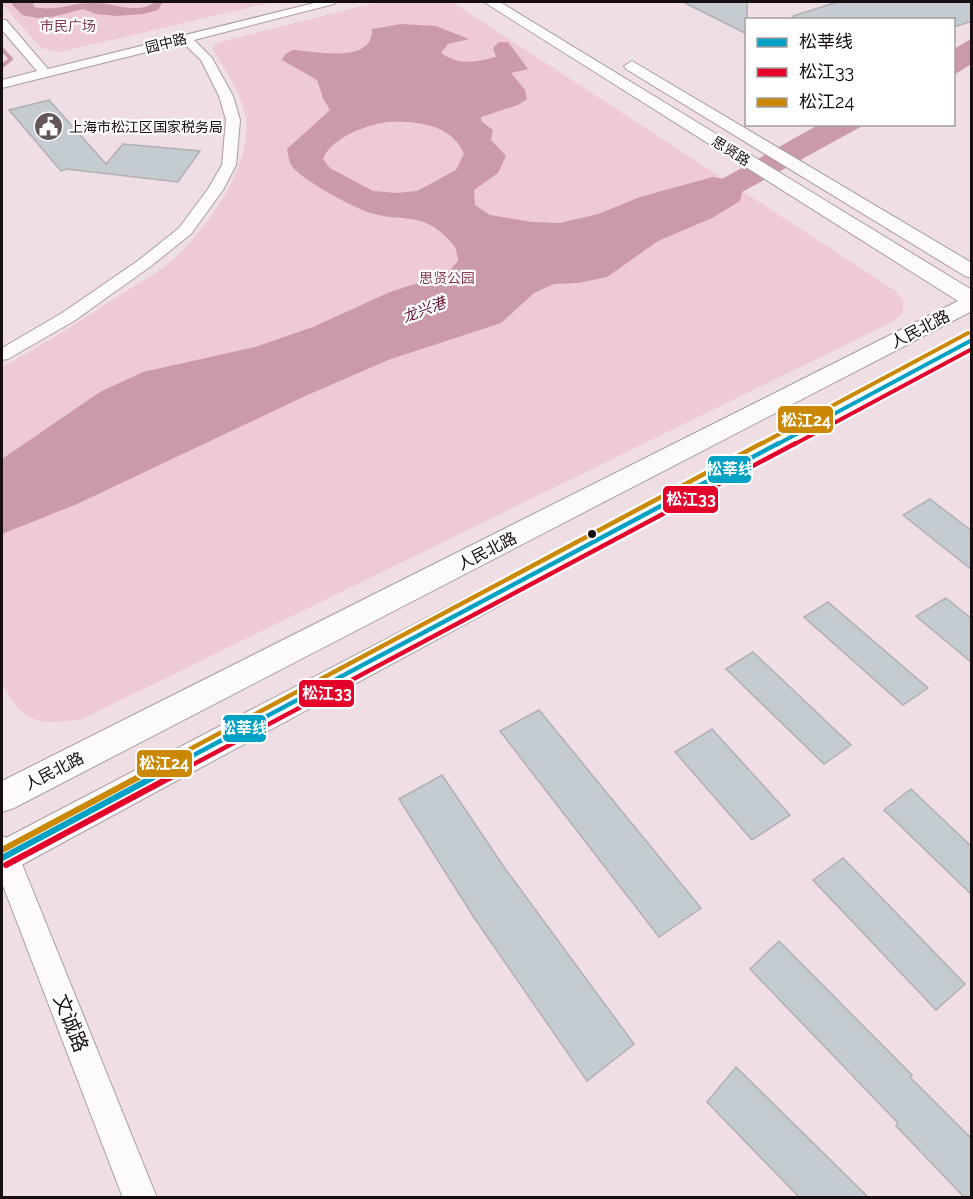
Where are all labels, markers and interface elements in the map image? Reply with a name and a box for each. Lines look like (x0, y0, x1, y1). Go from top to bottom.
park label: 市民广场 (40, 18, 96, 34)
legend (745, 18, 955, 126)
street label: 园中路 (144, 30, 188, 56)
text: 松莘线 (799, 31, 853, 52)
text: 松江33 (799, 61, 854, 82)
text: 松江24 (799, 91, 854, 112)
public building icon: 上海市松江区国家税务局 (32, 111, 64, 143)
place label: 上海市松江区国家税务局 (69, 119, 223, 135)
street label: 思贤路 (709, 133, 753, 169)
park label: 思贤公园 (419, 270, 475, 286)
water label: 龙兴港 (400, 293, 450, 326)
street label: 人民北路 (887, 306, 953, 352)
line badge: 松江24 (777, 405, 834, 434)
text: 松江24 (781, 411, 831, 430)
line badge: 松莘线 (707, 455, 752, 484)
text: 松莘线 (706, 460, 754, 479)
line badge: 松江33 (662, 485, 719, 514)
text: 松江33 (666, 490, 716, 509)
street label: 人民北路 (454, 528, 520, 574)
unlabelled marker (586, 528, 598, 540)
line badge: 松江33 (298, 679, 355, 708)
text: 松江33 (302, 684, 352, 703)
line badge: 松莘线 (222, 714, 267, 743)
text: 松莘线 (220, 719, 268, 738)
street label: 人民北路 (21, 748, 87, 794)
line badge: 松江24 (136, 749, 193, 778)
text: 松江24 (139, 754, 189, 773)
street label: 文诚路 (49, 991, 93, 1055)

